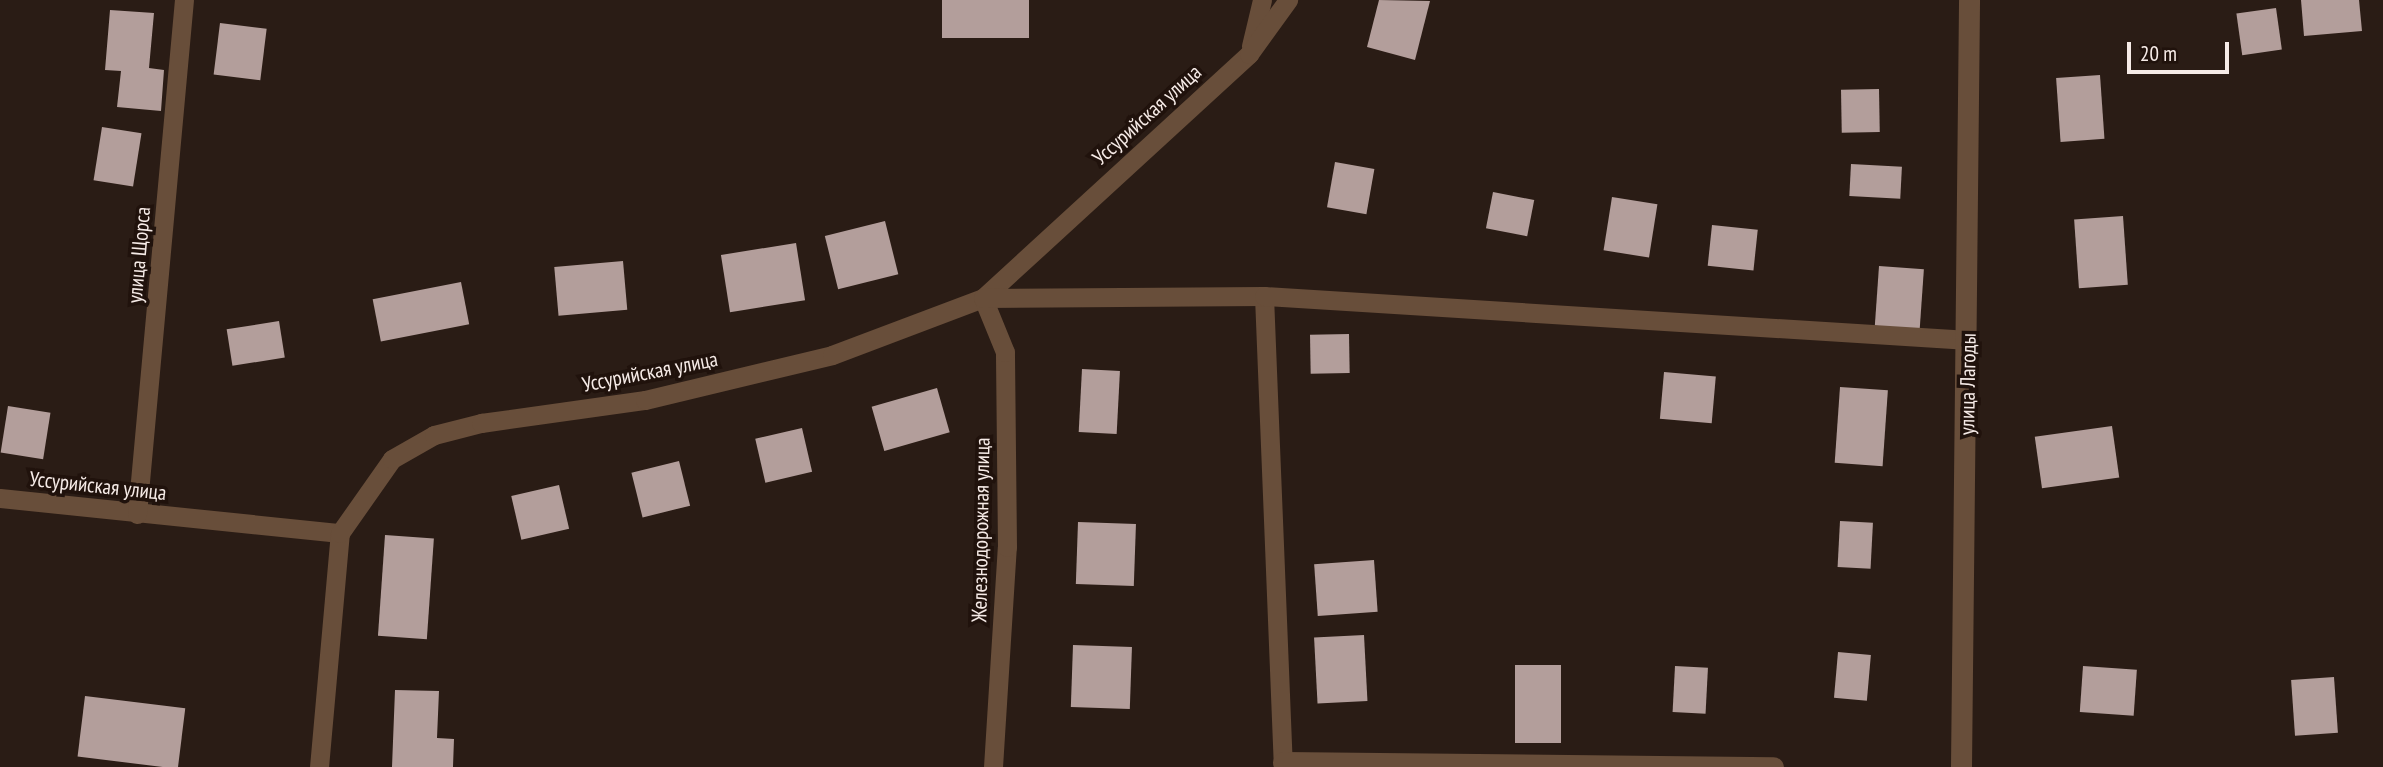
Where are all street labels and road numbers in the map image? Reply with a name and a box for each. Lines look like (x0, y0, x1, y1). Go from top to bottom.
street label: Уссурийская улица (1087, 60, 1207, 170)
street label: улица Щорса (122, 206, 156, 304)
street label: улица Лагоды (1955, 333, 1981, 435)
street label: Уссурийская улица (580, 346, 720, 398)
street label: Железнодорожная улица (967, 437, 995, 623)
street label: Уссурийская улица (28, 466, 168, 506)

